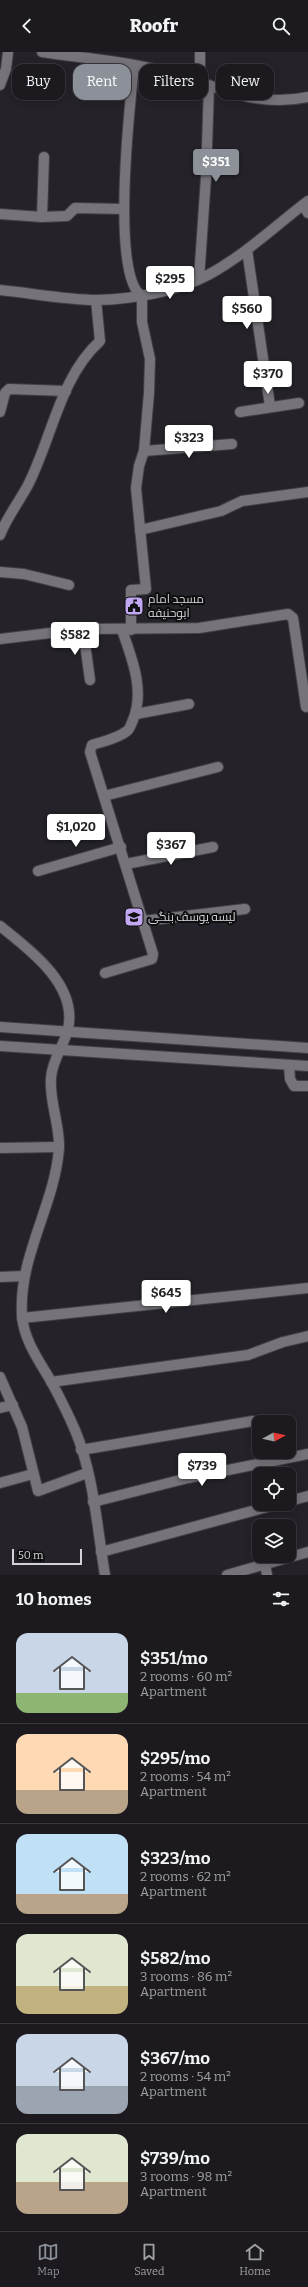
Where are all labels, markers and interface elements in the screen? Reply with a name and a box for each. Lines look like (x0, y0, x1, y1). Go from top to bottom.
icon: back (16, 15, 38, 37)
text: Roofr (130, 15, 178, 37)
icon: search (270, 15, 292, 37)
chip: Buy (12, 64, 65, 100)
chip: Rent (73, 64, 131, 100)
chip: Filters (139, 64, 208, 100)
chip: New (216, 64, 274, 100)
pin: $351 (192, 149, 240, 183)
text: $351 (202, 154, 230, 169)
pin: $295 (146, 266, 194, 300)
text: $295 (155, 271, 185, 286)
pin: $560 (223, 296, 271, 330)
text: $560 (232, 301, 262, 316)
pin: $370 (244, 361, 292, 395)
text: $370 (253, 366, 283, 381)
pin: $323 (165, 425, 213, 459)
text: $323 (174, 430, 204, 445)
place label: مسجد امام ابوحنیفه (148, 592, 204, 620)
public building icon: مسجد امام ابوحنیفه (123, 595, 145, 617)
pin: $582 (51, 622, 99, 656)
text: $582 (60, 627, 90, 642)
pin: $1,020 (43, 814, 109, 848)
text: $1,020 (56, 819, 96, 834)
pin: $367 (147, 832, 195, 866)
text: $367 (156, 837, 186, 852)
school or university icon: لیسه یوسف بنگی (123, 906, 145, 928)
place label: لیسه یوسف بنگی (148, 910, 235, 924)
pin: $645 (142, 1280, 190, 1314)
text: $645 (151, 1285, 181, 1300)
north arrow (252, 1415, 296, 1459)
map controls (252, 1415, 296, 1563)
pin: $739 (178, 1453, 226, 1487)
text: $739 (187, 1458, 217, 1473)
button: locate (252, 1467, 296, 1511)
button: layers (252, 1519, 296, 1563)
scale bar (12, 1547, 82, 1566)
text: 50 m (18, 1549, 44, 1562)
icon: filters (270, 1588, 292, 1610)
text: 10 homes (16, 1589, 92, 1610)
text: $351/mo (140, 1648, 208, 1669)
icon: home (48, 1649, 96, 1697)
text: 2 rooms · 60 m² (140, 1669, 232, 1684)
text: Apartment (140, 1684, 207, 1699)
text: $295/mo (140, 1748, 210, 1769)
icon: home (48, 1750, 96, 1798)
text: 2 rooms · 54 m² (140, 1769, 231, 1784)
text: Apartment (140, 1784, 207, 1799)
text: $323/mo (140, 1848, 211, 1869)
icon: home (48, 1850, 96, 1898)
text: 2 rooms · 62 m² (140, 1869, 231, 1884)
text: Apartment (140, 1884, 207, 1899)
text: $582/mo (140, 1948, 211, 1969)
icon: home (48, 1950, 96, 1998)
text: 3 rooms · 86 m² (140, 1969, 232, 1984)
text: Apartment (140, 1984, 207, 1999)
text: $367/mo (140, 2048, 210, 2069)
icon: home (48, 2050, 96, 2098)
text: 2 rooms · 54 m² (140, 2069, 231, 2084)
text: Apartment (140, 2084, 207, 2099)
text: $739/mo (140, 2148, 210, 2169)
icon: home (48, 2150, 96, 2198)
text: 3 rooms · 98 m² (140, 2169, 232, 2184)
text: Apartment (140, 2184, 207, 2199)
tab: Map (37, 2241, 60, 2278)
tab: Saved (134, 2241, 165, 2278)
tab: Home (239, 2241, 271, 2278)

